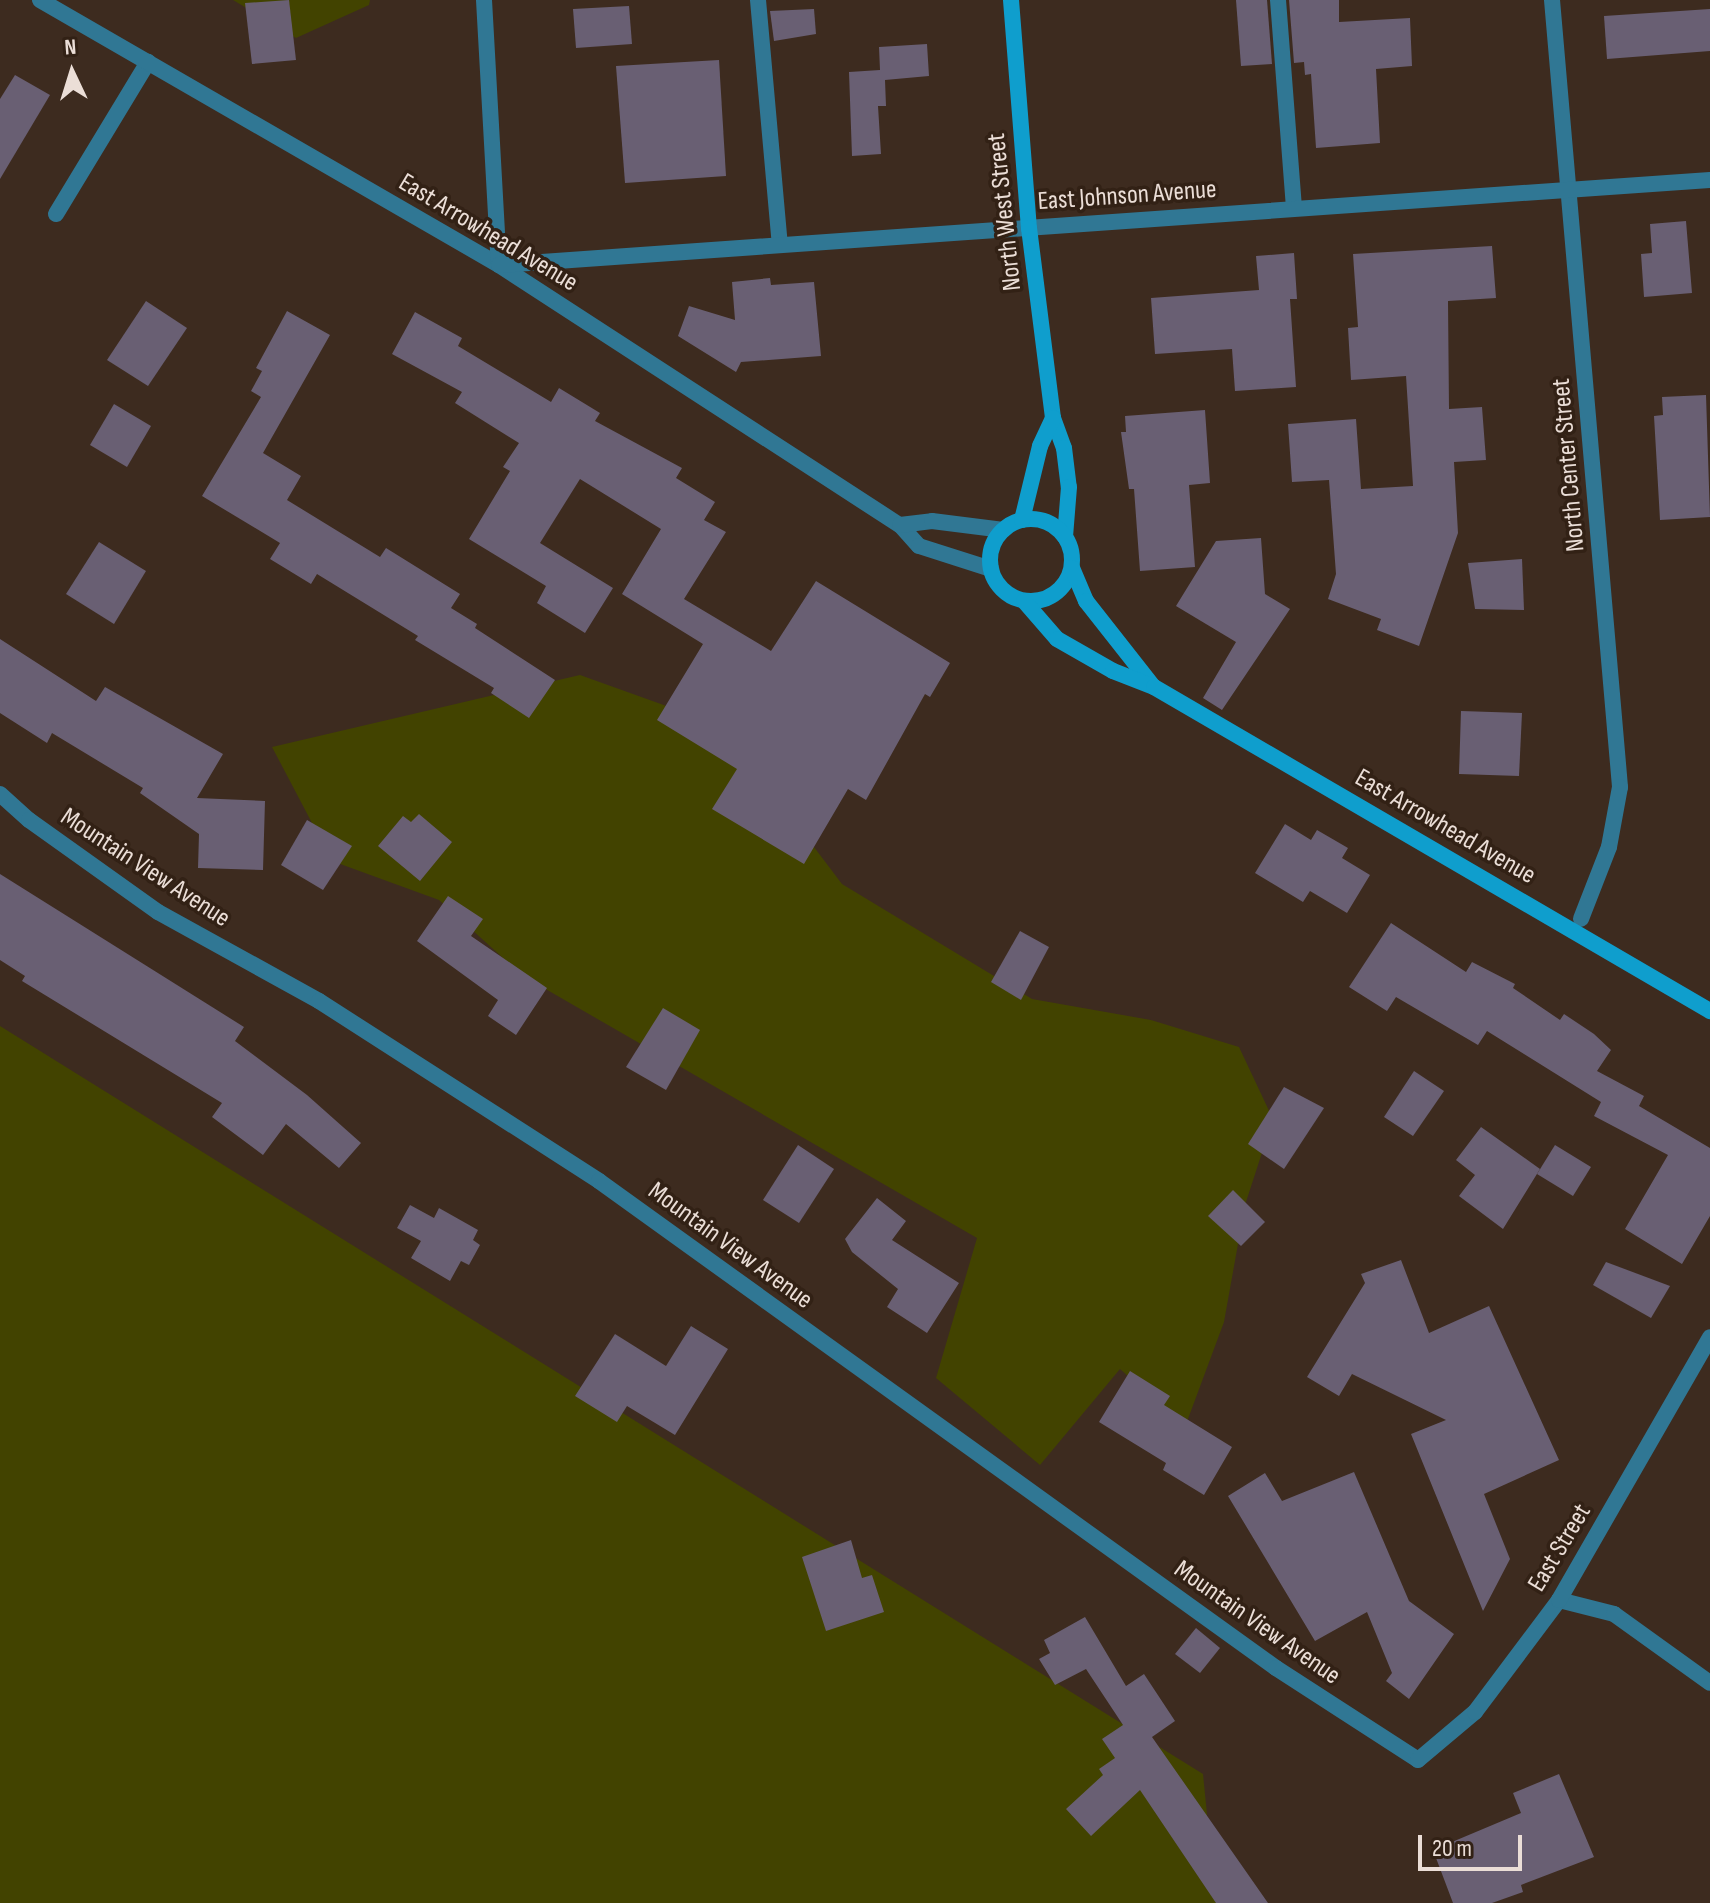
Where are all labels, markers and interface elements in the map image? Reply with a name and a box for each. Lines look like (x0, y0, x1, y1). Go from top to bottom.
north arrow (32, 32, 112, 112)
text: N (63, 34, 77, 61)
street label: North West Street (981, 132, 1029, 292)
street label: East Arrowhead Avenue (393, 167, 583, 299)
street label: East Johnson Avenue (1037, 174, 1217, 218)
street label: North Center Street (1546, 377, 1592, 553)
street label: East Arrowhead Avenue (1349, 763, 1541, 891)
street label: Mountain View Avenue (55, 802, 235, 934)
street label: Mountain View Avenue (642, 1176, 818, 1316)
street label: East Street (1522, 1499, 1598, 1597)
street label: Mountain View Avenue (1168, 1554, 1346, 1692)
scale bar (1422, 1819, 1526, 1869)
text: 20 m (1432, 1834, 1472, 1863)

